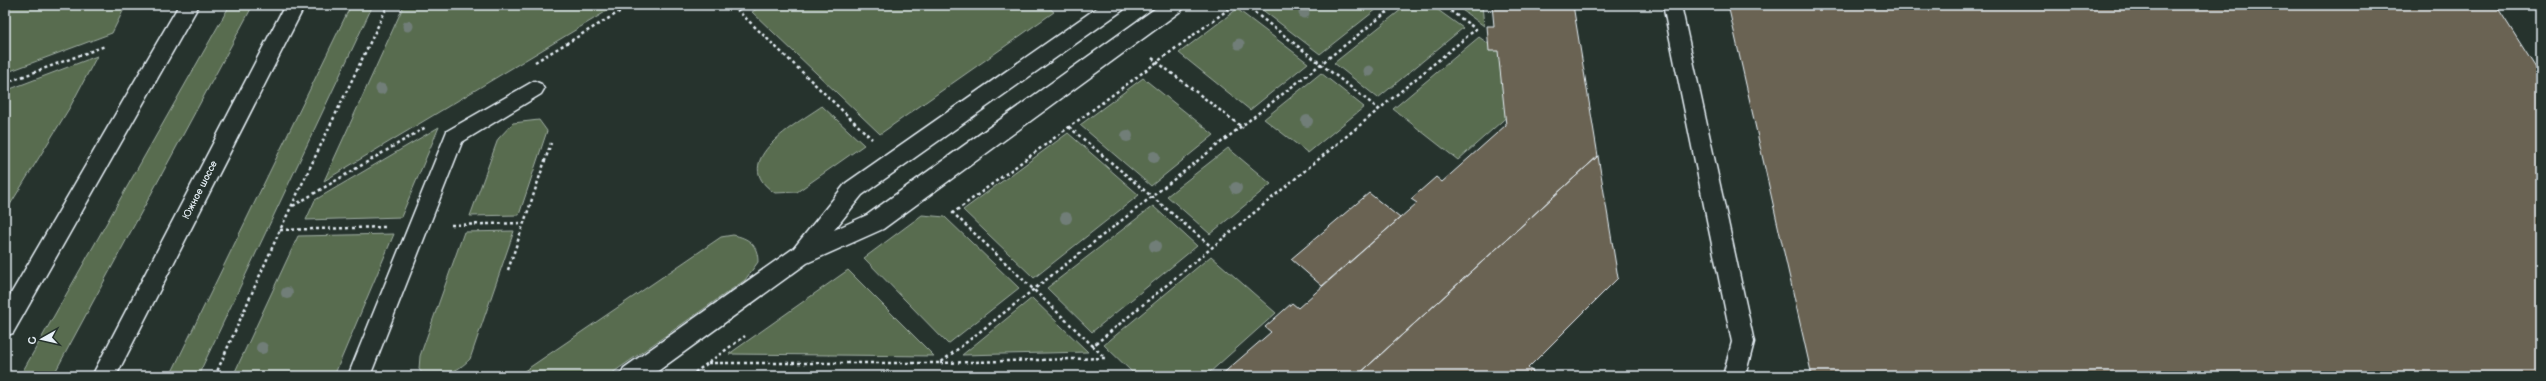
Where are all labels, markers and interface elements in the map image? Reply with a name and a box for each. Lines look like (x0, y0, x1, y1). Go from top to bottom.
street label: Южное шоссе (180, 158, 220, 221)
north arrow (22, 319, 62, 359)
text: С (26, 335, 40, 345)

